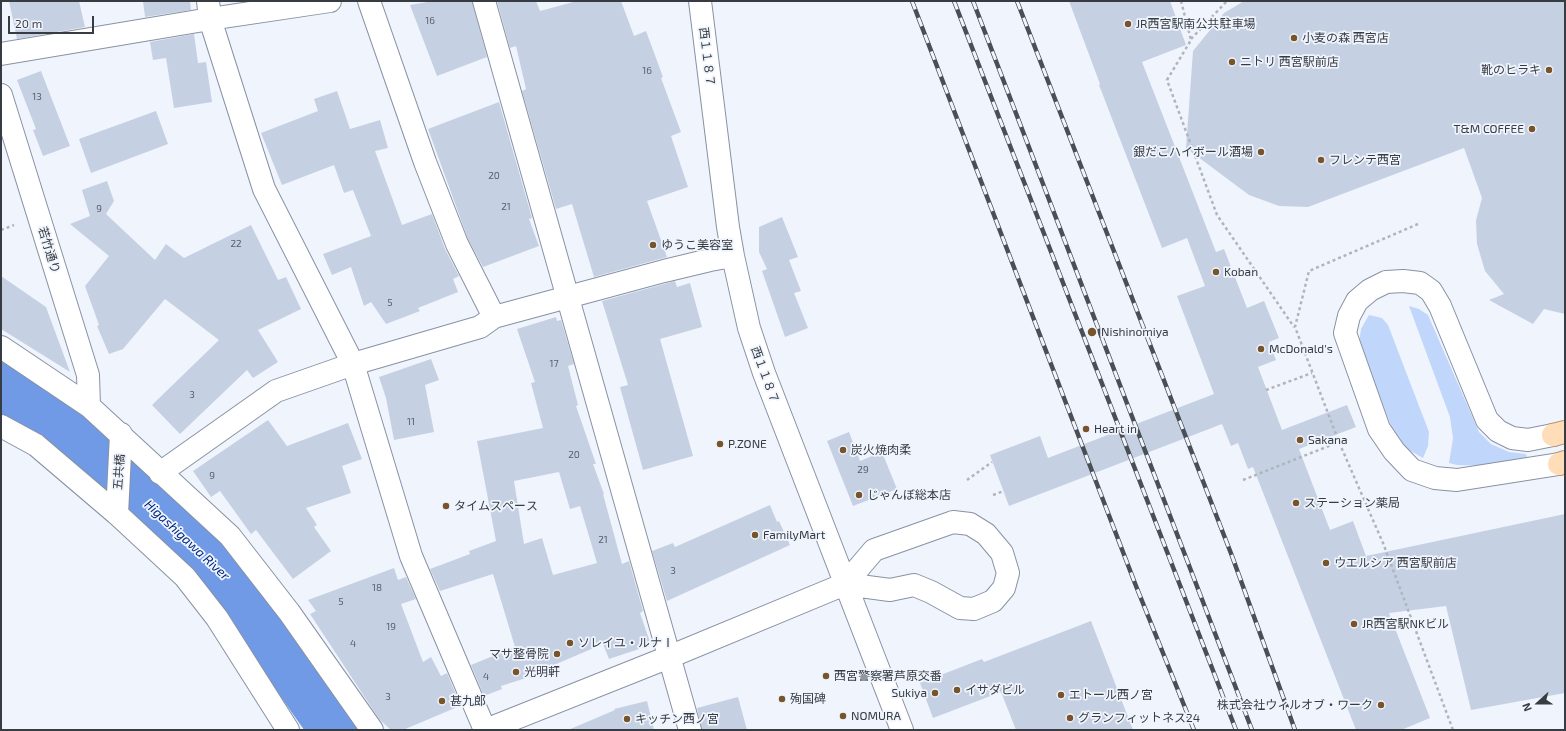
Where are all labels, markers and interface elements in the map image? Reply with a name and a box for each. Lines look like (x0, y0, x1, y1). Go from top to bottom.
scale bar (10, 8, 96, 34)
house number: 16 (425, 15, 435, 27)
text: 20 m (15, 16, 42, 30)
place label: JR西宮駅南公共駐車場 (1136, 17, 1255, 31)
marker: JR西宮駅南公共駐車場 (1123, 19, 1133, 29)
street label: 西１１８７ (696, 26, 718, 88)
place label: 小麦の森 西宮店 (1302, 31, 1389, 45)
marker: 小麦の森 西宮店 (1289, 33, 1299, 43)
place label: ニトリ 西宮駅前店 (1240, 55, 1339, 69)
marker: ニトリ 西宮駅前店 (1227, 57, 1237, 67)
place label: 靴のヒラキ (1481, 63, 1541, 77)
house number: 16 (642, 65, 652, 77)
marker: 靴のヒラキ (1544, 65, 1554, 75)
house number: 13 (32, 91, 42, 103)
place label: T&M COFFEE (1453, 122, 1524, 136)
marker: T&M COFFEE (1527, 124, 1537, 134)
place label: 銀だこハイボール酒場 (1133, 145, 1253, 159)
marker: 銀だこハイボール酒場 (1256, 147, 1266, 157)
place label: フレンテ西宮 (1329, 153, 1401, 167)
marker: フレンテ西宮 (1316, 155, 1326, 165)
house number: 20 (488, 170, 500, 182)
house number: 21 (501, 201, 511, 213)
house number: 9 (96, 203, 102, 215)
street label: 若竹通り (35, 225, 63, 275)
house number: 22 (230, 238, 242, 250)
place label: ゆうこ美容室 (661, 238, 733, 252)
marker: ゆうこ美容室 (648, 240, 658, 250)
place label: Koban (1224, 265, 1258, 279)
marker: Koban (1211, 267, 1221, 277)
house number: 5 (387, 297, 393, 309)
place label: Nishinomiya (1101, 325, 1169, 339)
marker: Nishinomiya (1086, 326, 1098, 338)
place label: McDonald's (1269, 342, 1333, 356)
street label: 西１１８７ (748, 344, 782, 406)
marker: McDonald's (1256, 344, 1266, 354)
house number: 17 (549, 358, 559, 370)
house number: 3 (189, 389, 195, 401)
house number: 11 (407, 416, 415, 428)
place label: Heart in (1094, 422, 1137, 436)
marker: Heart in (1081, 424, 1091, 434)
place label: Sakana (1308, 433, 1348, 447)
marker: Sakana (1295, 435, 1305, 445)
place label: P.ZONE (728, 437, 767, 451)
marker: P.ZONE (715, 439, 725, 449)
place label: 炭火焼肉柔 (851, 443, 911, 457)
marker: 炭火焼肉柔 (838, 445, 848, 455)
house number: 20 (568, 449, 580, 461)
street label: 五共橋 (111, 454, 127, 490)
house number: 29 (857, 464, 869, 476)
house number: 9 (209, 470, 215, 482)
place label: じゃんぼ総本店 (867, 488, 951, 502)
marker: じゃんぼ総本店 (854, 490, 864, 500)
place label: ステーション薬局 (1304, 496, 1400, 510)
water label: Higashigawa River (141, 497, 233, 583)
marker: ステーション薬局 (1291, 498, 1301, 508)
place label: タイムスペース (454, 499, 538, 513)
marker: タイムスペース (441, 501, 451, 511)
place label: FamilyMart (763, 528, 825, 542)
marker: FamilyMart (750, 530, 760, 540)
house number: 21 (598, 534, 608, 546)
place label: ウエルシア 西宮駅前店 (1334, 556, 1457, 570)
marker: ウエルシア 西宮駅前店 (1321, 558, 1331, 568)
house number: 3 (670, 565, 676, 577)
house number: 18 (372, 582, 382, 594)
house number: 5 (338, 596, 344, 608)
place label: JR西宮駅NKビル (1362, 617, 1449, 631)
marker: JR西宮駅NKビル (1349, 619, 1359, 629)
house number: 19 (386, 621, 396, 633)
place label: ソレイユ・ルナⅠ (578, 636, 674, 650)
house number: 4 (350, 638, 356, 650)
marker: ソレイユ・ルナⅠ (565, 638, 575, 648)
place label: マサ整骨院 (489, 647, 549, 661)
marker: マサ整骨院 (552, 649, 562, 659)
place label: 光明軒 (524, 665, 560, 679)
marker: 光明軒 (511, 667, 521, 677)
place label: 西宮警察署芦原交番 (834, 669, 942, 683)
house number: 4 (483, 671, 489, 683)
marker: 西宮警察署芦原交番 (821, 671, 831, 681)
place label: イサダビル (965, 683, 1025, 697)
north arrow (1518, 683, 1558, 723)
marker: イサダビル (952, 685, 962, 695)
place label: Sukiya (891, 686, 927, 700)
marker: Sukiya (930, 688, 940, 698)
place label: エトール西ノ宮 (1069, 688, 1153, 702)
marker: エトール西ノ宮 (1056, 690, 1066, 700)
house number: 3 (385, 691, 391, 703)
place label: 殉国碑 (790, 692, 826, 706)
place label: 甚九郎 (450, 694, 486, 708)
marker: 殉国碑 (777, 694, 787, 704)
marker: 甚九郎 (437, 696, 447, 706)
place label: 株式会社ウィルオブ・ワーク (1217, 698, 1373, 712)
marker: 株式会社ウィルオブ・ワーク (1376, 700, 1386, 710)
text: N (1519, 701, 1534, 714)
place label: NOMURA (851, 709, 901, 723)
marker: NOMURA (838, 711, 848, 721)
place label: グランフィットネス24 (1078, 711, 1200, 725)
place label: キッチン西ノ宮 (635, 712, 719, 726)
marker: グランフィットネス24 (1065, 713, 1075, 723)
marker: キッチン西ノ宮 (622, 714, 632, 724)

